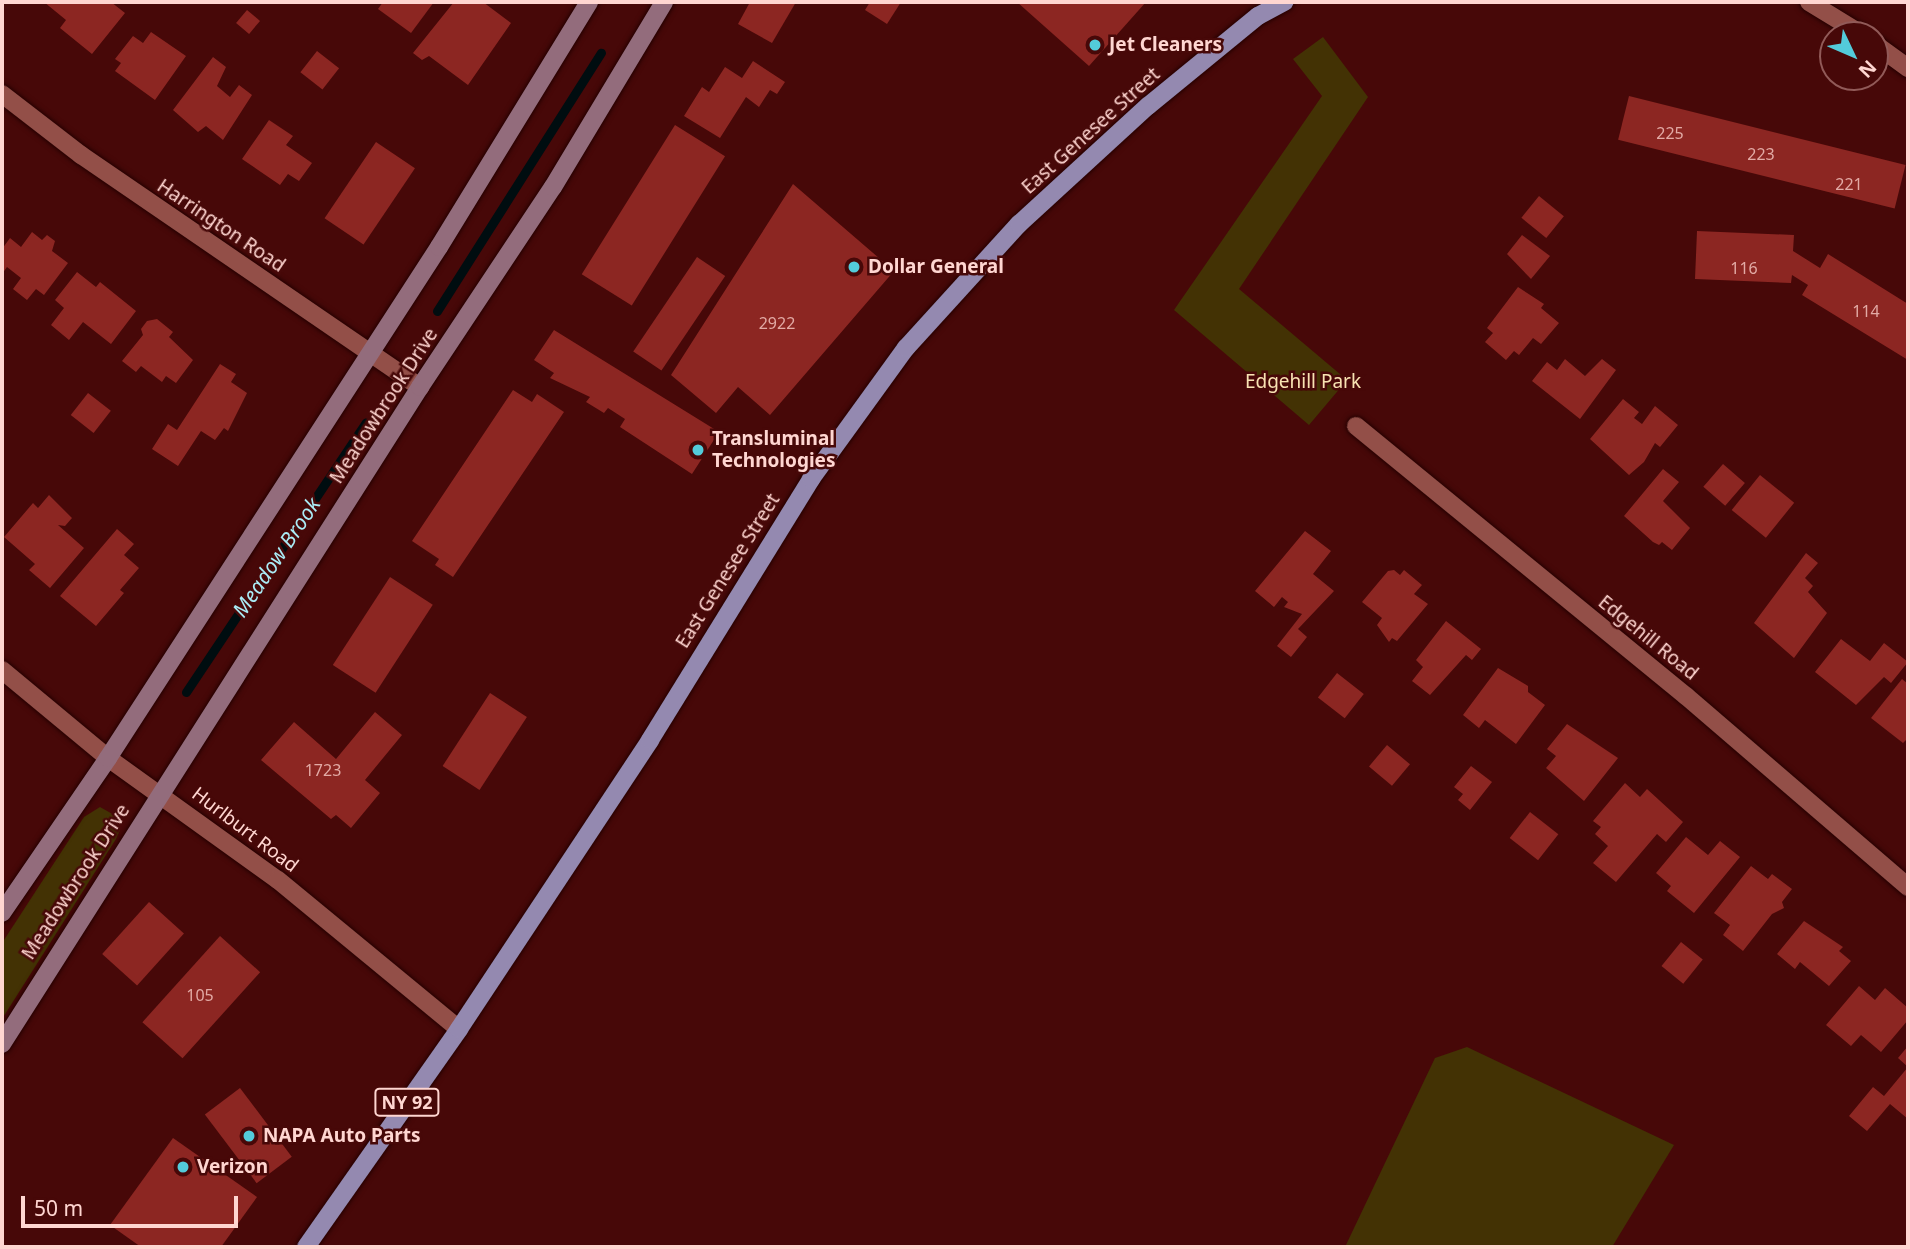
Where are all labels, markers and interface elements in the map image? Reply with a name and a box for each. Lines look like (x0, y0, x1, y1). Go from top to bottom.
north arrow (1819, 21, 1889, 91)
place label: Jet Cleaners (1109, 34, 1222, 56)
marker: Jet Cleaners (1087, 37, 1103, 53)
text: N (1853, 55, 1882, 84)
street label: East Genesee Street (1017, 63, 1165, 199)
house number: 225 (1656, 123, 1684, 143)
house number: 223 (1747, 144, 1775, 164)
house number: 221 (1835, 174, 1863, 194)
street label: Harrington Road (153, 175, 289, 277)
place label: Dollar General (868, 256, 1004, 278)
house number: 116 (1730, 258, 1758, 278)
marker: Dollar General (846, 259, 862, 275)
house number: 114 (1852, 301, 1880, 321)
house number: 2922 (759, 313, 795, 333)
street label: Meadowbrook Drive (325, 324, 443, 488)
park label: Edgehill Park (1245, 371, 1361, 393)
place label: Transluminal Technologies (712, 428, 835, 472)
marker: Transluminal Technologies (690, 442, 706, 458)
street label: East Genesee Street (671, 490, 785, 652)
water label: Meadow Brook (227, 492, 325, 622)
street label: Edgehill Road (1594, 591, 1702, 685)
house number: 1723 (305, 760, 341, 780)
street label: Hurlburt Road (187, 783, 303, 877)
street label: Meadowbrook Drive (17, 800, 135, 964)
house number: 105 (186, 985, 214, 1005)
road number: NY 92 (374, 1087, 440, 1116)
place label: NAPA Auto Parts (263, 1125, 421, 1147)
marker: NAPA Auto Parts (241, 1128, 257, 1144)
place label: Verizon (197, 1156, 268, 1178)
marker: Verizon (175, 1159, 191, 1175)
scale bar (24, 1182, 242, 1226)
text: 50 m (34, 1194, 83, 1222)

